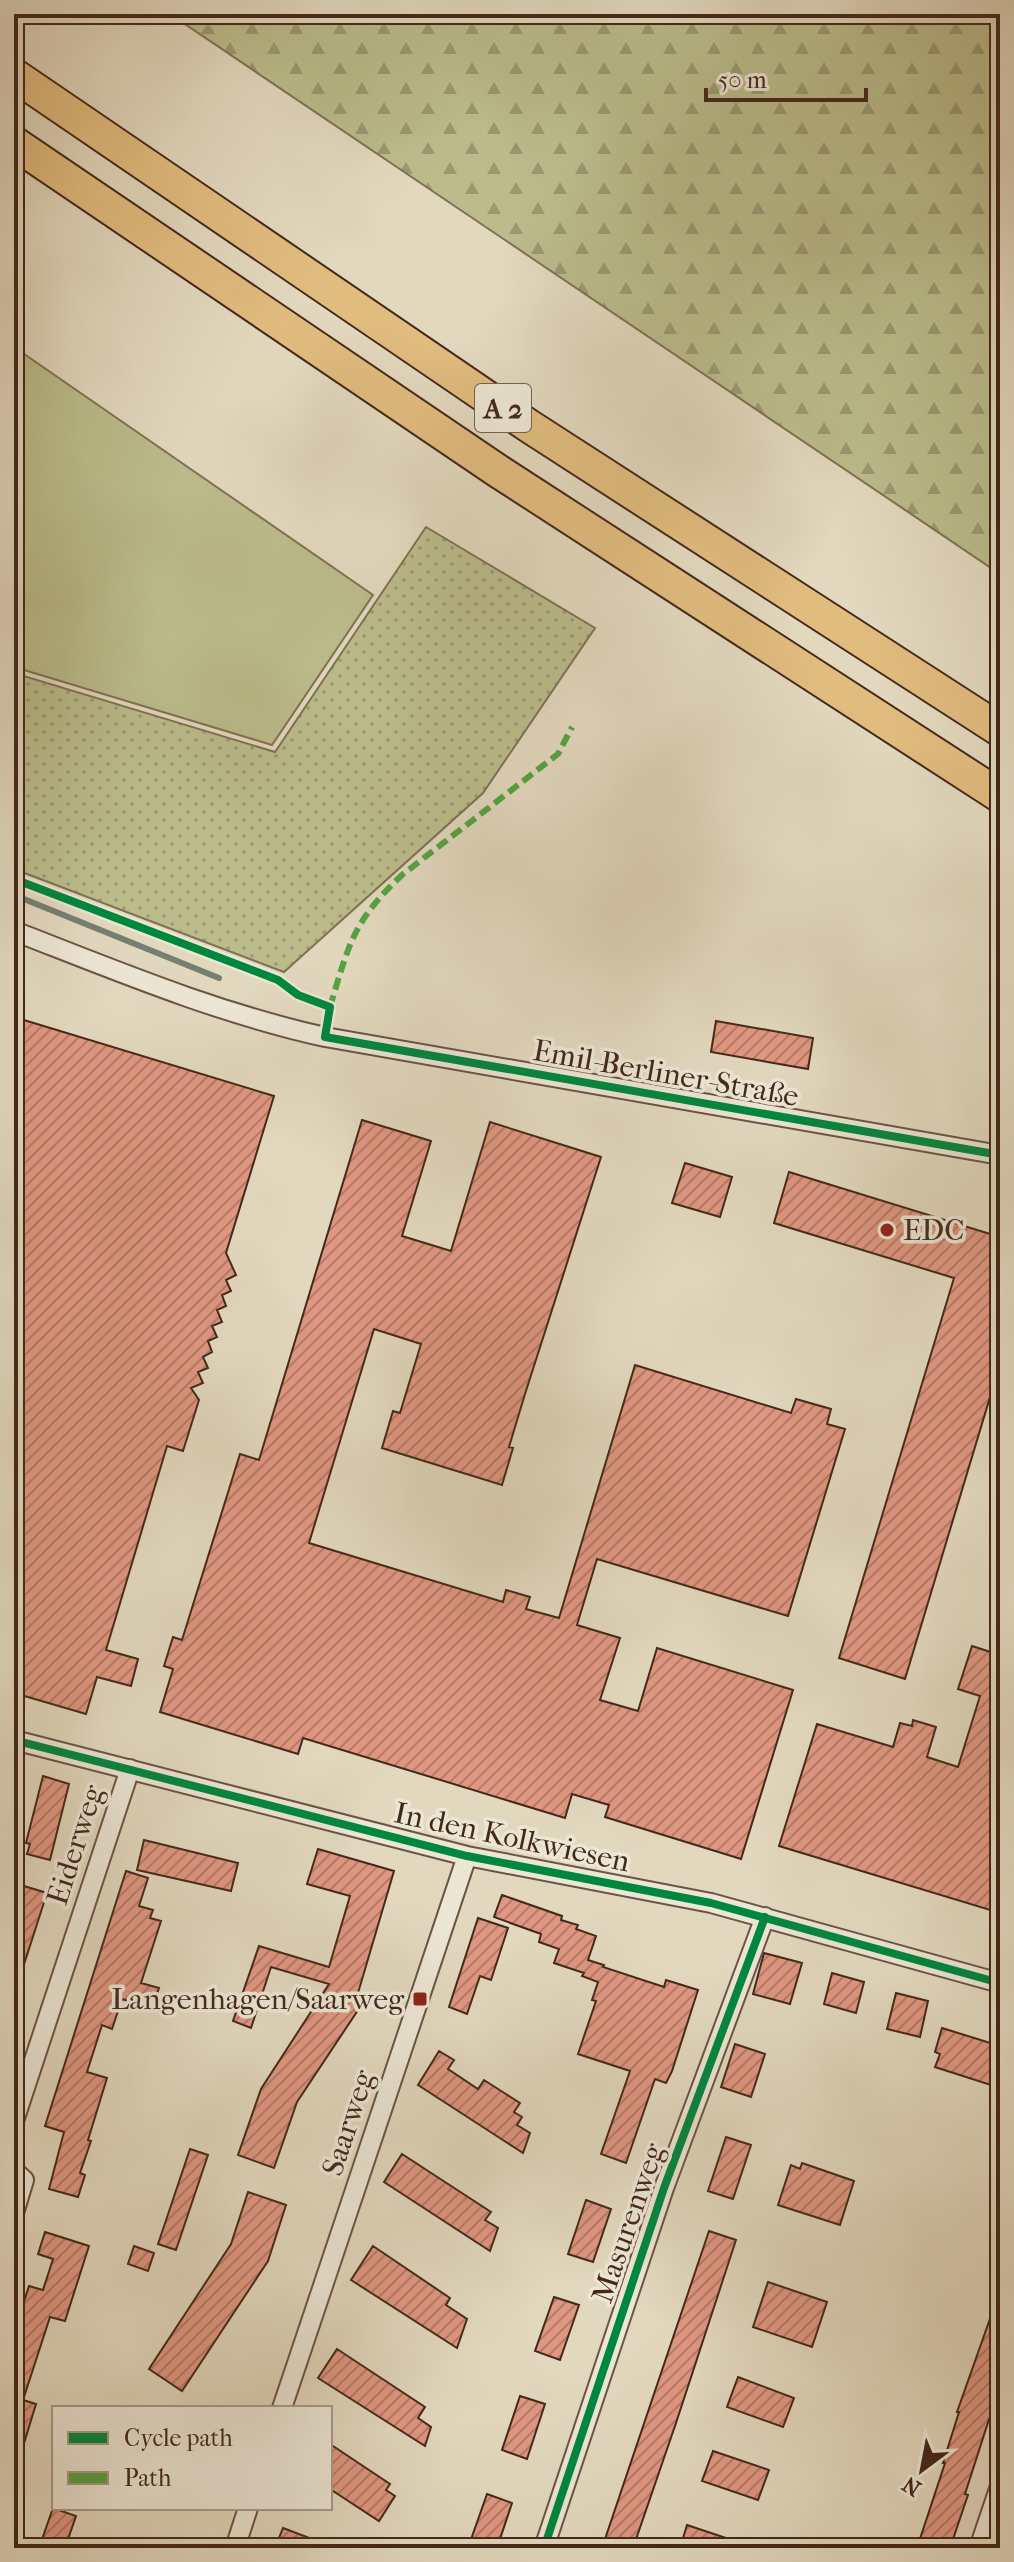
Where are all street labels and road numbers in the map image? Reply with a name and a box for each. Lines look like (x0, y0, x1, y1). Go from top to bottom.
road number: A 2 (475, 384, 531, 432)
street label: Emil-Berliner-Straße (530, 1033, 802, 1114)
street label: Eiderweg (40, 1780, 112, 1909)
street label: In den Kolkwiesen (391, 1795, 633, 1880)
street label: Saarweg (315, 2065, 382, 2180)
street label: Masurenweg (585, 2138, 672, 2307)

